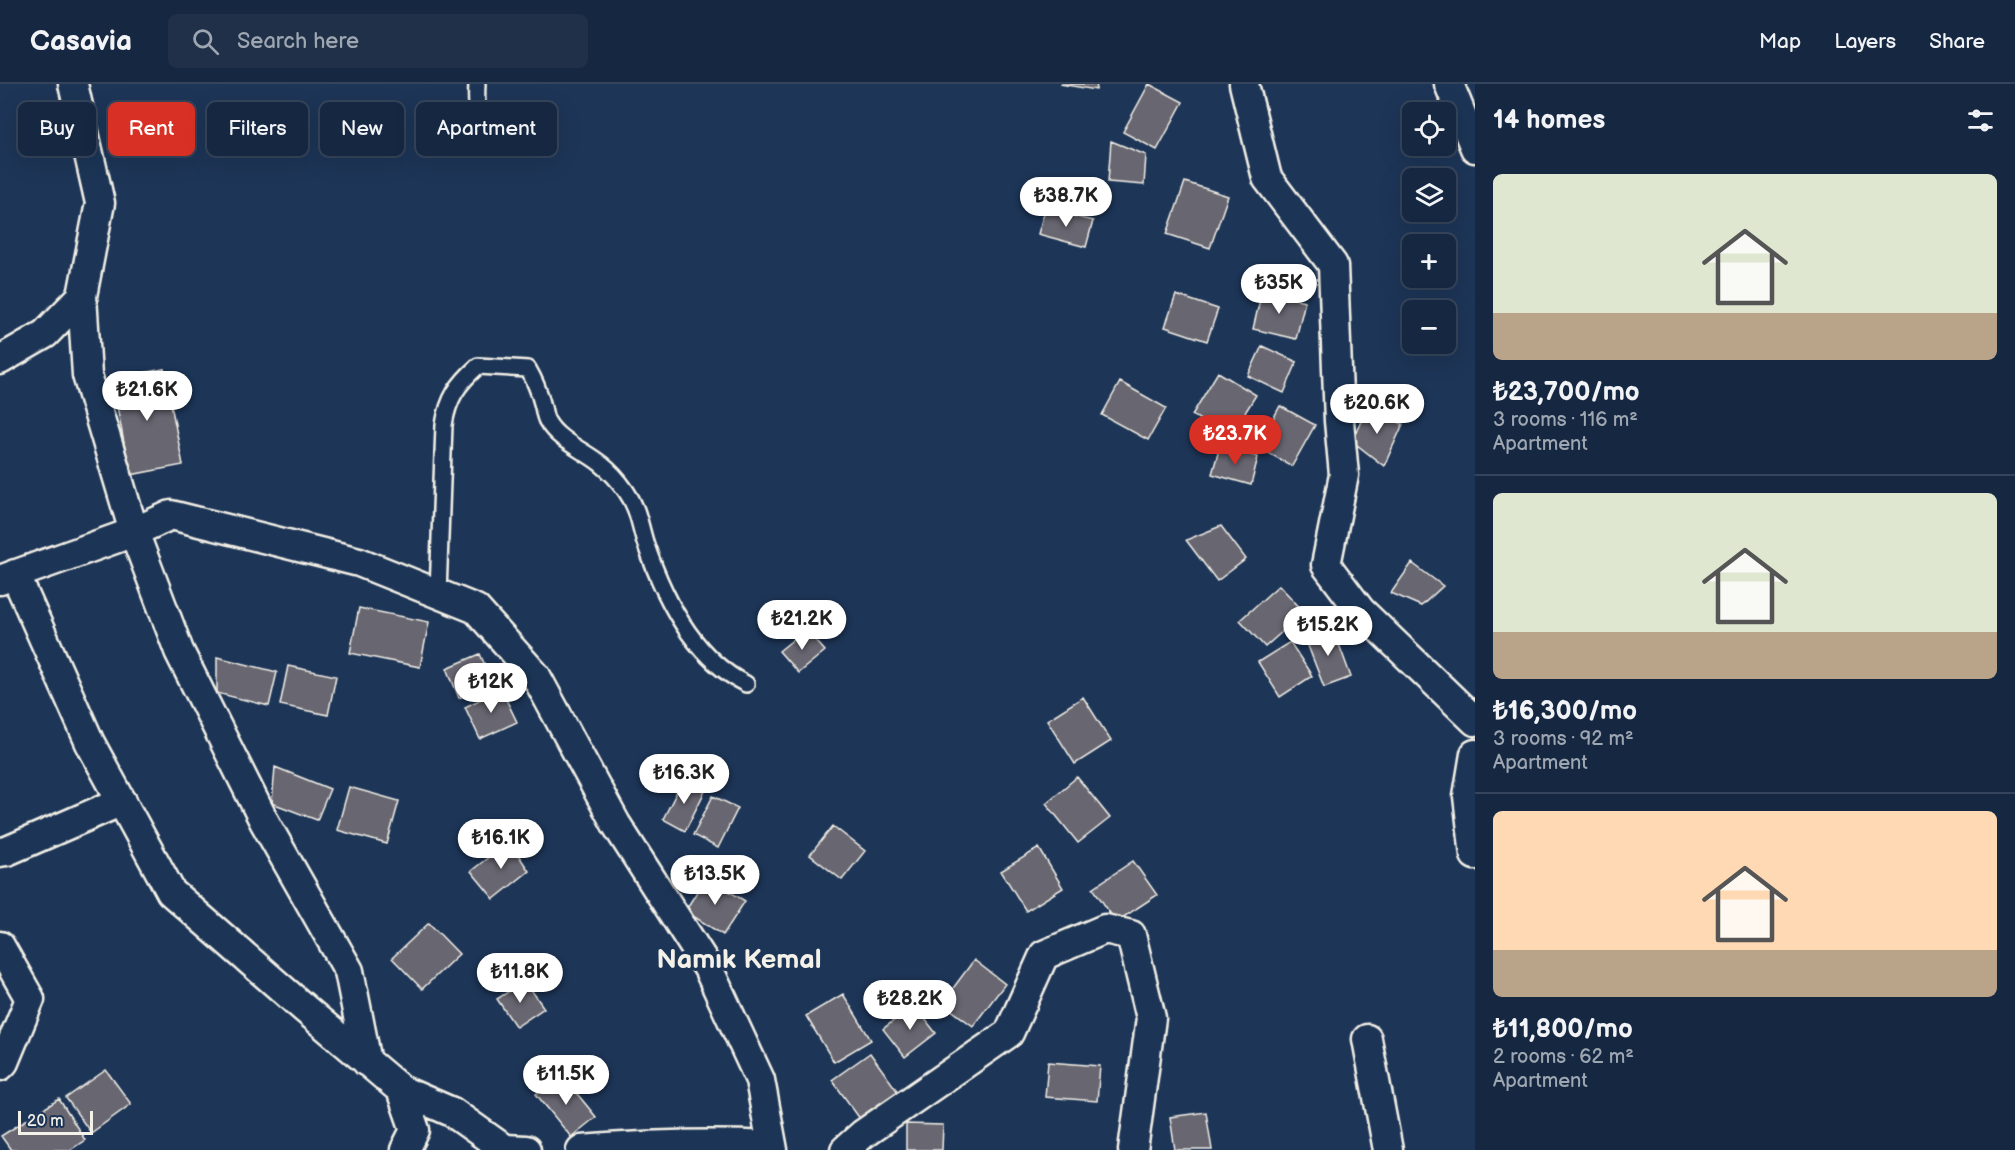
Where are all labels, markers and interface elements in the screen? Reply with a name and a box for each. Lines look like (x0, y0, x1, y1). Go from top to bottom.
search box (168, 14, 588, 68)
text: Casavia (30, 25, 132, 58)
icon: search (189, 25, 222, 58)
text: Search here (237, 28, 359, 55)
text: Map (1759, 29, 1801, 54)
text: Layers (1834, 29, 1896, 54)
text: Share (1929, 29, 1985, 54)
chip: Buy (18, 102, 96, 156)
chip: Rent (108, 102, 195, 156)
chip: Filters (207, 102, 308, 156)
chip: New (320, 102, 404, 156)
chip: Apartment (416, 102, 557, 156)
map controls (1402, 102, 1456, 354)
button: locate (1402, 102, 1456, 156)
icon: filters (1964, 104, 1997, 137)
text: 14 homes (1493, 105, 1605, 136)
button: layers (1402, 168, 1456, 222)
pin: ₺38.7K (1017, 177, 1115, 228)
text: ₺38.7K (1034, 184, 1098, 208)
icon: home (1691, 213, 1799, 321)
button: + (1402, 234, 1456, 288)
pin: ₺35K (1243, 264, 1315, 315)
text: ₺35K (1255, 271, 1303, 295)
button: − (1402, 300, 1456, 354)
pin: ₺21.6K (98, 371, 196, 422)
text: ₺23,700/mo (1493, 377, 1640, 408)
text: ₺21.6K (116, 378, 178, 402)
pin: ₺20.6K (1328, 384, 1426, 435)
text: ₺20.6K (1344, 391, 1410, 415)
text: 3 rooms · 116 m² (1493, 408, 1638, 432)
pin: ₺23.7K (1186, 415, 1284, 466)
text: ₺23.7K (1203, 422, 1267, 446)
text: Apartment (1493, 432, 1588, 456)
icon: home (1691, 532, 1799, 640)
pin: ₺21.2K (753, 600, 851, 651)
pin: ₺15.2K (1279, 606, 1377, 657)
text: ₺21.2K (771, 607, 833, 631)
text: ₺15.2K (1297, 613, 1359, 637)
pin: ₺12K (455, 663, 527, 714)
text: ₺12K (468, 670, 514, 694)
text: ₺16,300/mo (1493, 696, 1637, 727)
text: 3 rooms · 92 m² (1493, 727, 1634, 751)
text: Apartment (1493, 751, 1588, 775)
pin: ₺16.3K (635, 754, 733, 805)
text: ₺16.3K (653, 761, 715, 785)
pin: ₺16.1K (452, 819, 550, 870)
text: ₺16.1K (472, 826, 530, 850)
icon: home (1691, 850, 1799, 958)
pin: ₺13.5K (666, 855, 764, 906)
text: ₺13.5K (684, 862, 746, 886)
district label: Namık Kemal (657, 944, 821, 976)
pin: ₺11.8K (471, 953, 569, 1004)
text: ₺11.8K (491, 960, 549, 984)
pin: ₺28.2K (861, 980, 959, 1031)
text: ₺28.2K (877, 987, 943, 1011)
text: ₺11,800/mo (1493, 1014, 1633, 1045)
text: 2 rooms · 62 m² (1493, 1045, 1634, 1069)
pin: ₺11.5K (517, 1055, 615, 1106)
text: ₺11.5K (537, 1062, 595, 1086)
text: Apartment (1493, 1069, 1588, 1093)
scale bar (18, 1108, 93, 1136)
text: 20 m (27, 1112, 63, 1131)

